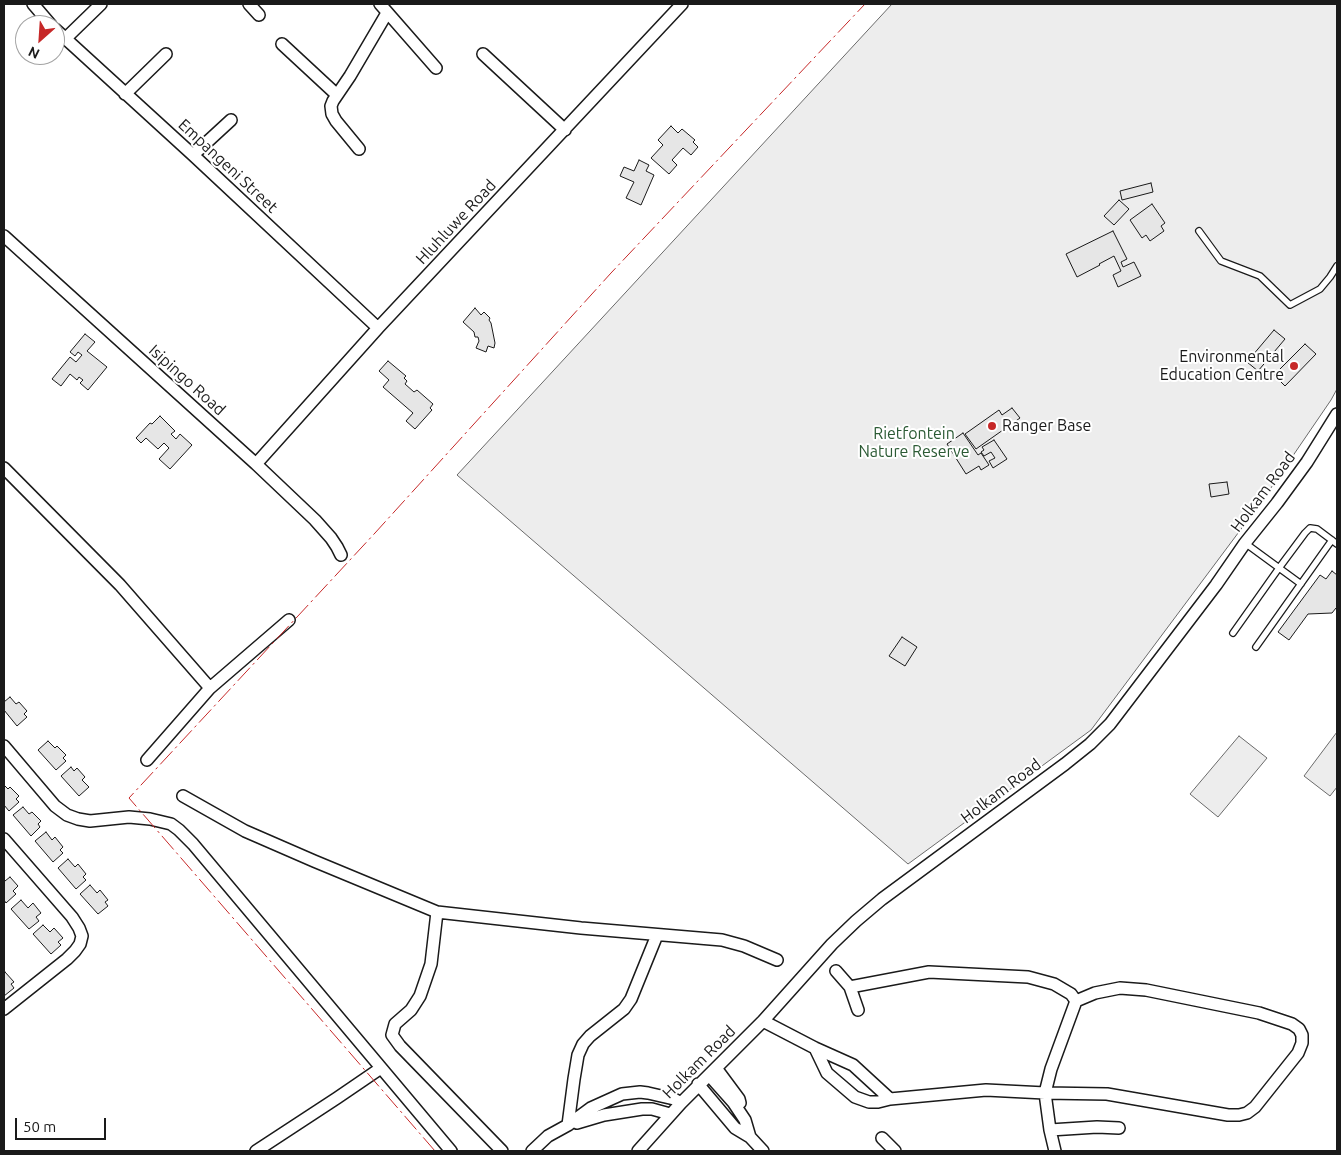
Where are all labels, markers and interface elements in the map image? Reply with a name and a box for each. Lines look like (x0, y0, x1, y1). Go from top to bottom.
north arrow (15, 15, 65, 65)
text: N (26, 43, 42, 62)
street label: Empangeni Street (174, 115, 282, 217)
street label: Hluhluwe Road (412, 176, 500, 268)
street label: Isipingo Road (145, 341, 229, 419)
place label: Environmental Education Centre (1160, 347, 1284, 385)
marker: Environmental Education Centre (1288, 360, 1300, 372)
place label: Ranger Base (1002, 416, 1091, 436)
marker: Ranger Base (986, 420, 998, 432)
park label: Rietfontein Nature Reserve (858, 424, 970, 462)
street label: Holkam Road (1227, 448, 1299, 536)
street label: Holkam Road (957, 755, 1045, 827)
street label: Holkam Road (659, 1022, 739, 1102)
scale bar (18, 1108, 109, 1140)
text: 50 m (23, 1118, 56, 1135)

